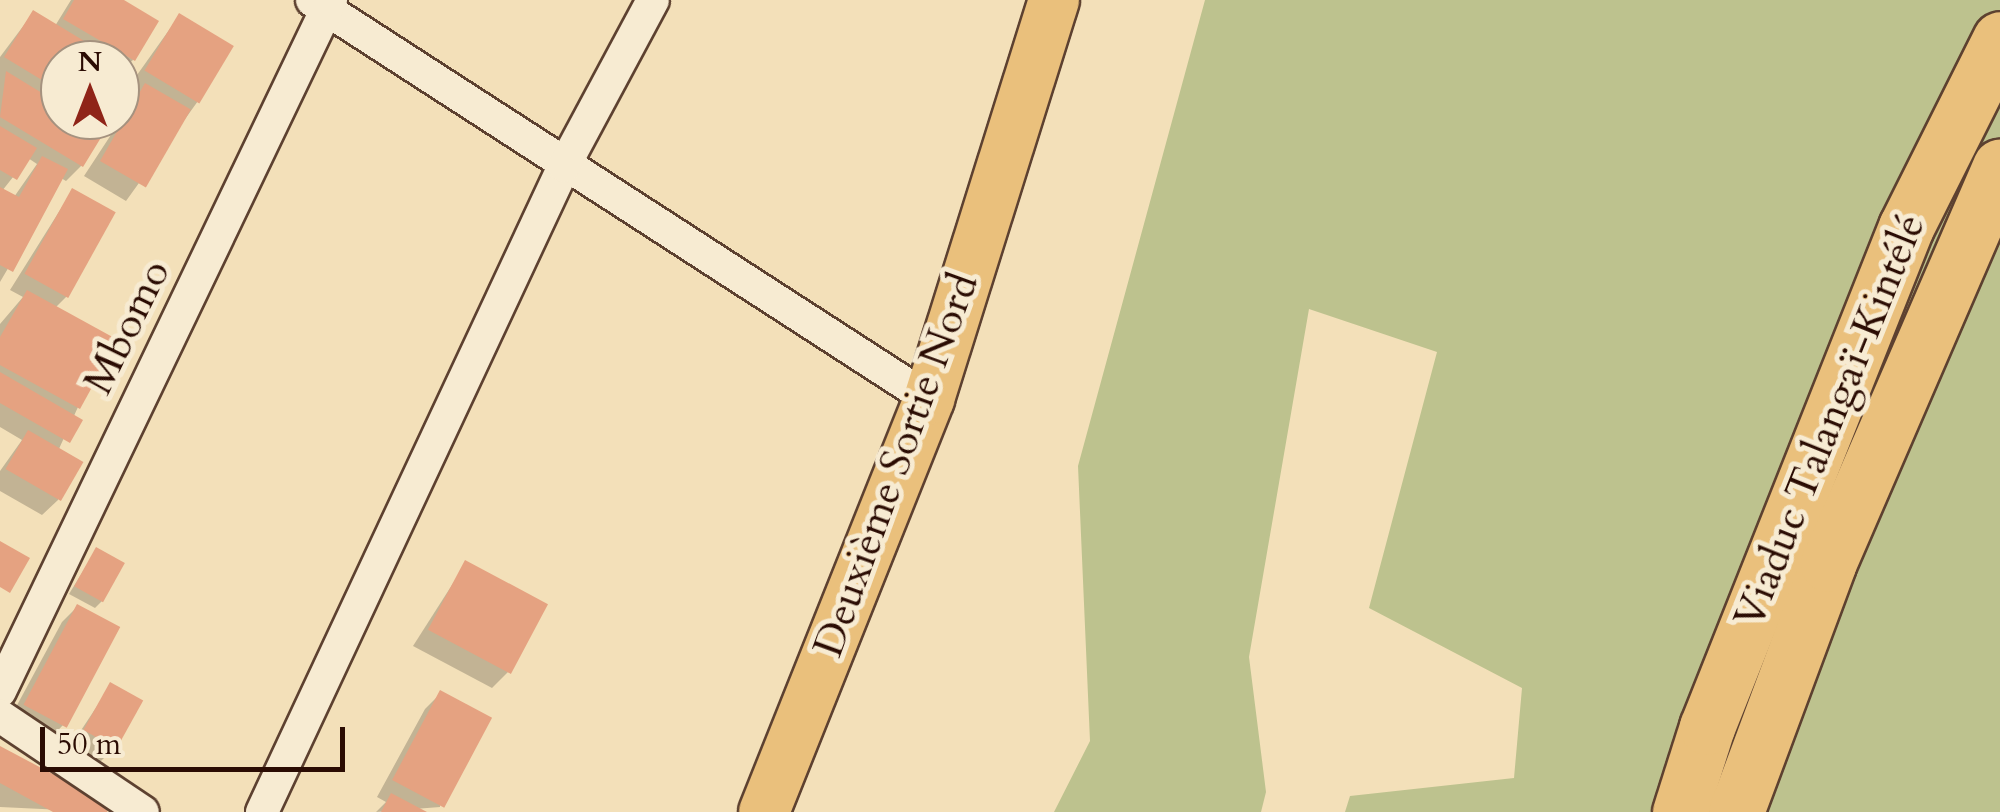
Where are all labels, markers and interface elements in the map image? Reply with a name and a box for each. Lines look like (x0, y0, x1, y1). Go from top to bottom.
north arrow (40, 40, 140, 140)
text: N (78, 43, 102, 81)
street label: Viaduc Talangaï-Kintélé (1724, 207, 1936, 635)
street label: Mbomo (73, 252, 181, 402)
street label: Deuxième Sortie Nord (803, 266, 989, 664)
scale bar (45, 707, 350, 769)
text: 50 m (57, 724, 121, 765)

